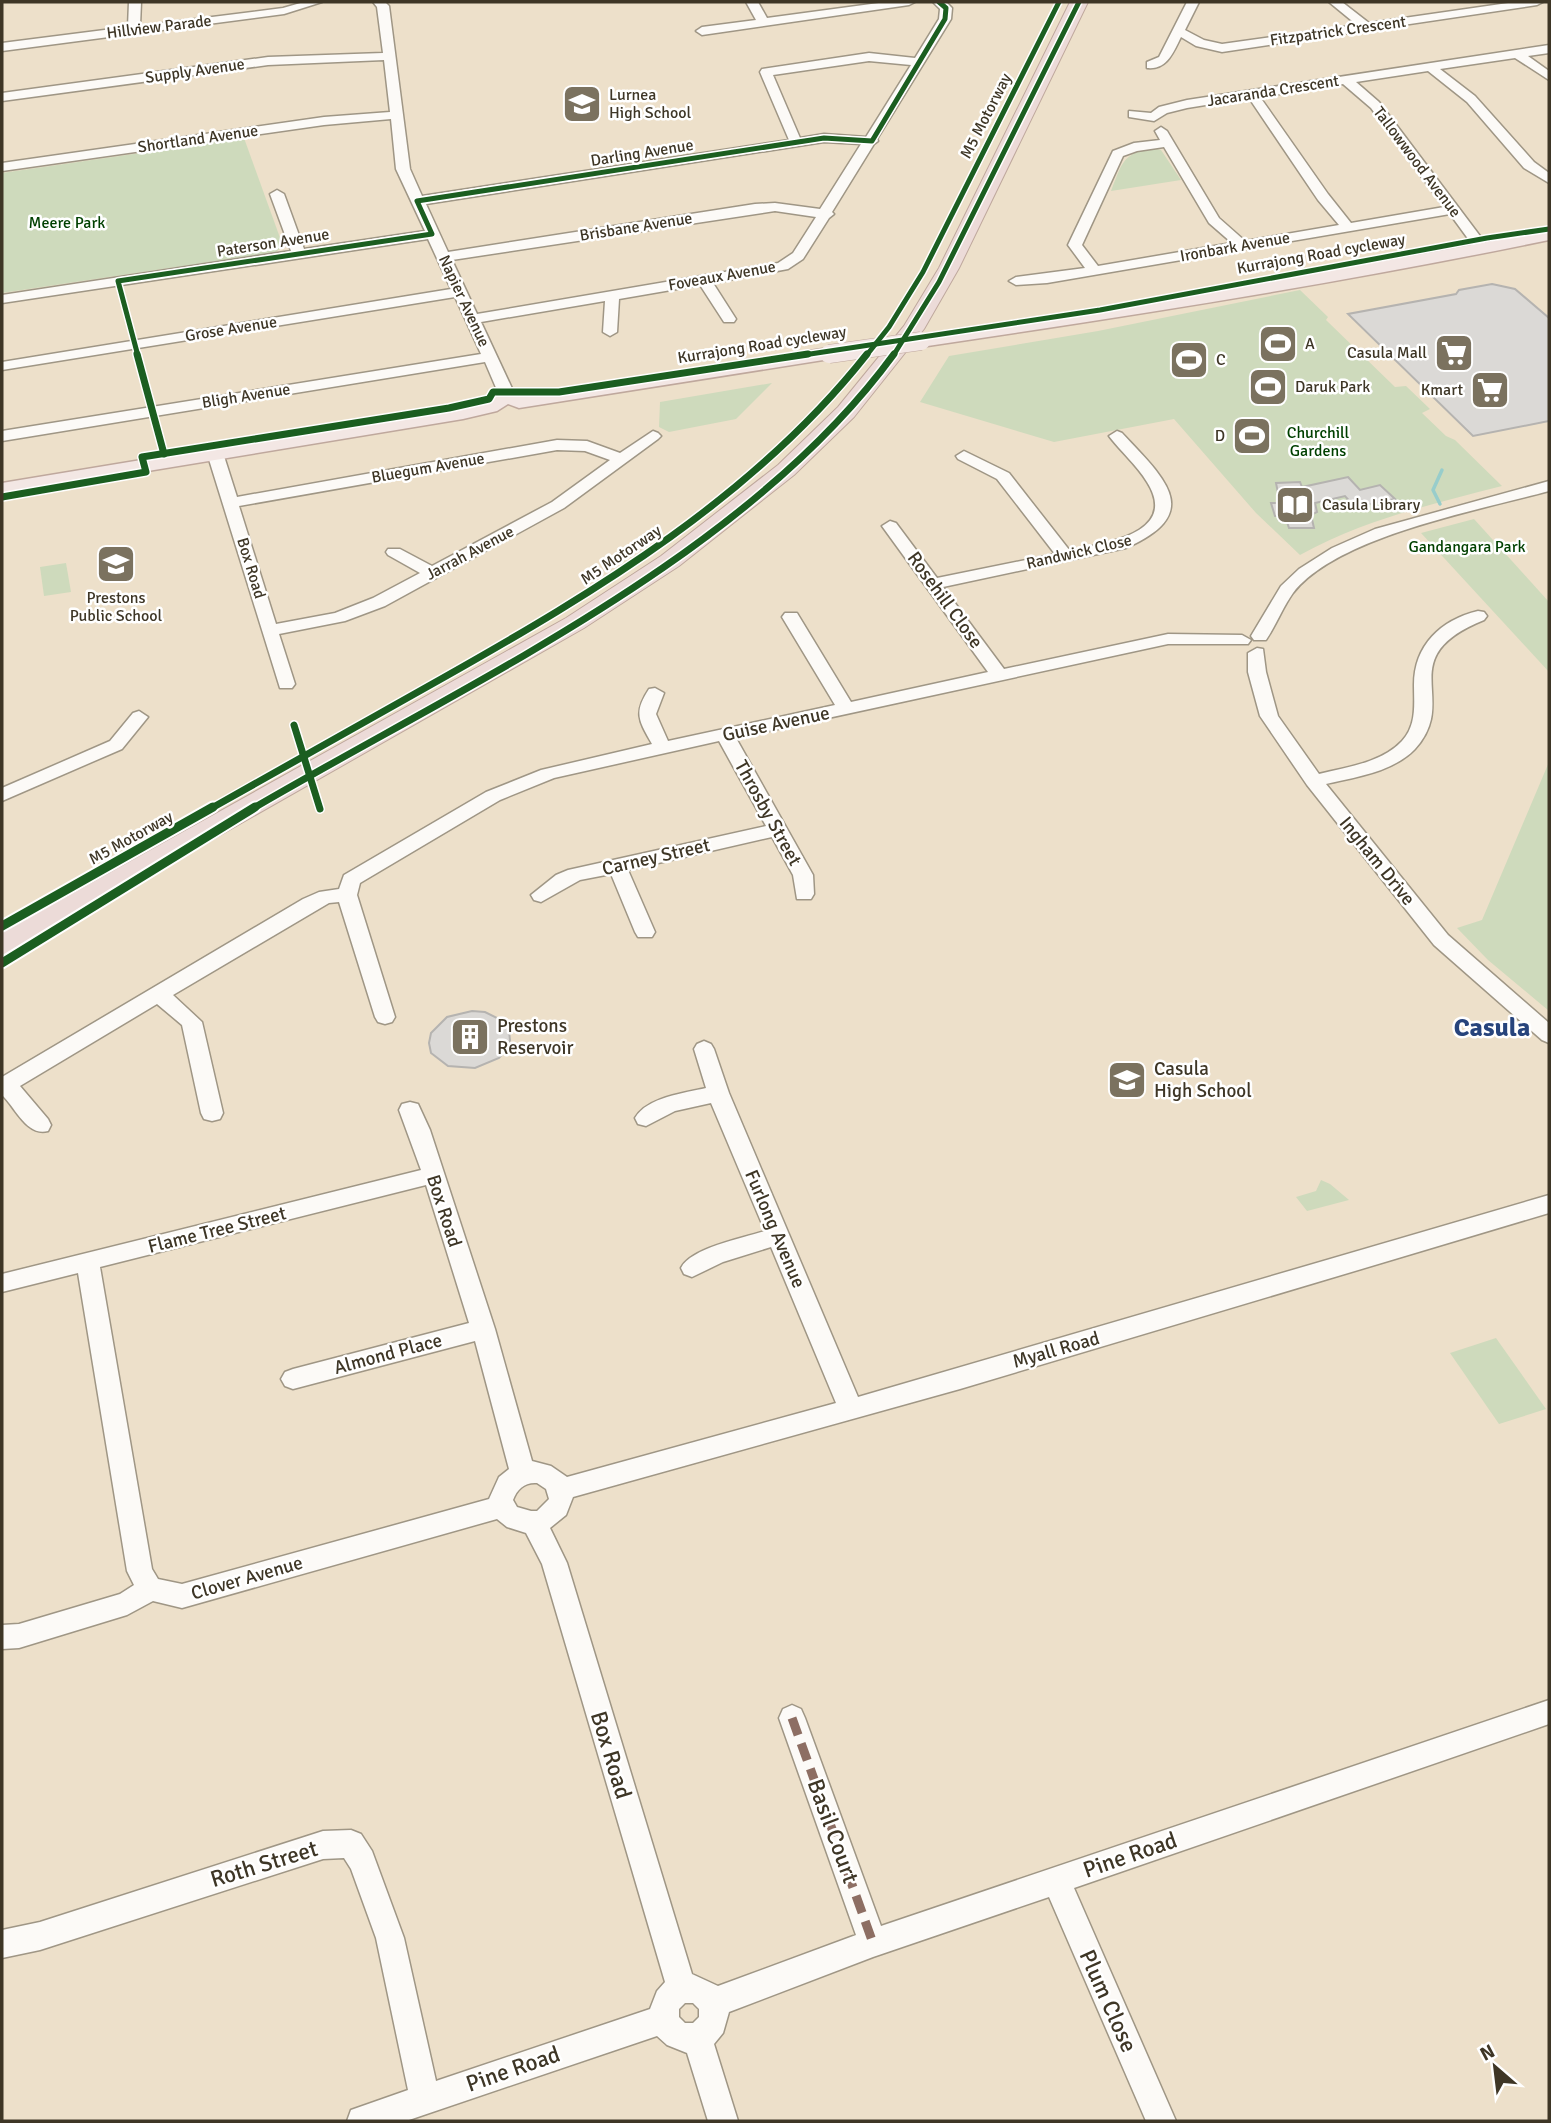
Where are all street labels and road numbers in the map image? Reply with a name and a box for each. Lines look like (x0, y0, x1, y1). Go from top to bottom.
street label: Hillview Parade (105, 11, 213, 43)
street label: Fitzpatrick Crescent (1269, 11, 1408, 50)
street label: Supply Avenue (144, 54, 246, 88)
street label: M5 Motorway (956, 70, 1016, 162)
street label: Jacaranda Crescent (1206, 71, 1341, 111)
street label: Tallowwood Avenue (1369, 103, 1465, 221)
street label: Shortland Avenue (137, 121, 259, 157)
street label: Darling Avenue (589, 135, 695, 171)
street label: Brisbane Avenue (578, 208, 694, 246)
street label: Paterson Avenue (215, 224, 331, 262)
street label: Ironbark Avenue (1178, 227, 1292, 267)
street label: Kurrajong Road cycleway (1235, 229, 1407, 279)
street label: Napier Avenue (434, 252, 494, 350)
street label: Foveaux Avenue (667, 257, 777, 295)
street label: Grose Avenue (184, 312, 278, 346)
street label: Kurrajong Road cycleway (676, 322, 848, 368)
street label: Bligh Avenue (200, 379, 292, 413)
street label: Bluegum Avenue (370, 448, 486, 488)
street label: M5 Motorway (577, 520, 666, 589)
street label: Jarrah Avenue (423, 521, 517, 585)
street label: Randwick Close (1024, 530, 1134, 574)
street label: Box Road (232, 535, 270, 601)
street label: Rosehill Close (902, 547, 988, 653)
street label: Guise Avenue (720, 701, 832, 747)
street label: Throsby Street (729, 756, 807, 870)
street label: M5 Motorway (85, 806, 177, 869)
street label: Ingham Drive (1334, 812, 1420, 910)
street label: Carney Street (600, 833, 713, 881)
street label: Furlong Avenue (739, 1166, 811, 1292)
street label: Box Road (421, 1172, 467, 1250)
street label: Flame Tree Street (145, 1201, 289, 1259)
street label: Myall Road (1010, 1326, 1102, 1374)
street label: Almond Place (331, 1328, 445, 1380)
street label: Clover Avenue (188, 1551, 306, 1605)
street label: Box Road (584, 1708, 638, 1802)
street label: Basil Court (801, 1775, 865, 1887)
street label: Pine Road (1079, 1825, 1181, 1885)
street label: Roth Street (207, 1834, 321, 1894)
street label: Plum Close (1072, 1945, 1144, 2057)
street label: Pine Road (462, 2039, 564, 2099)

